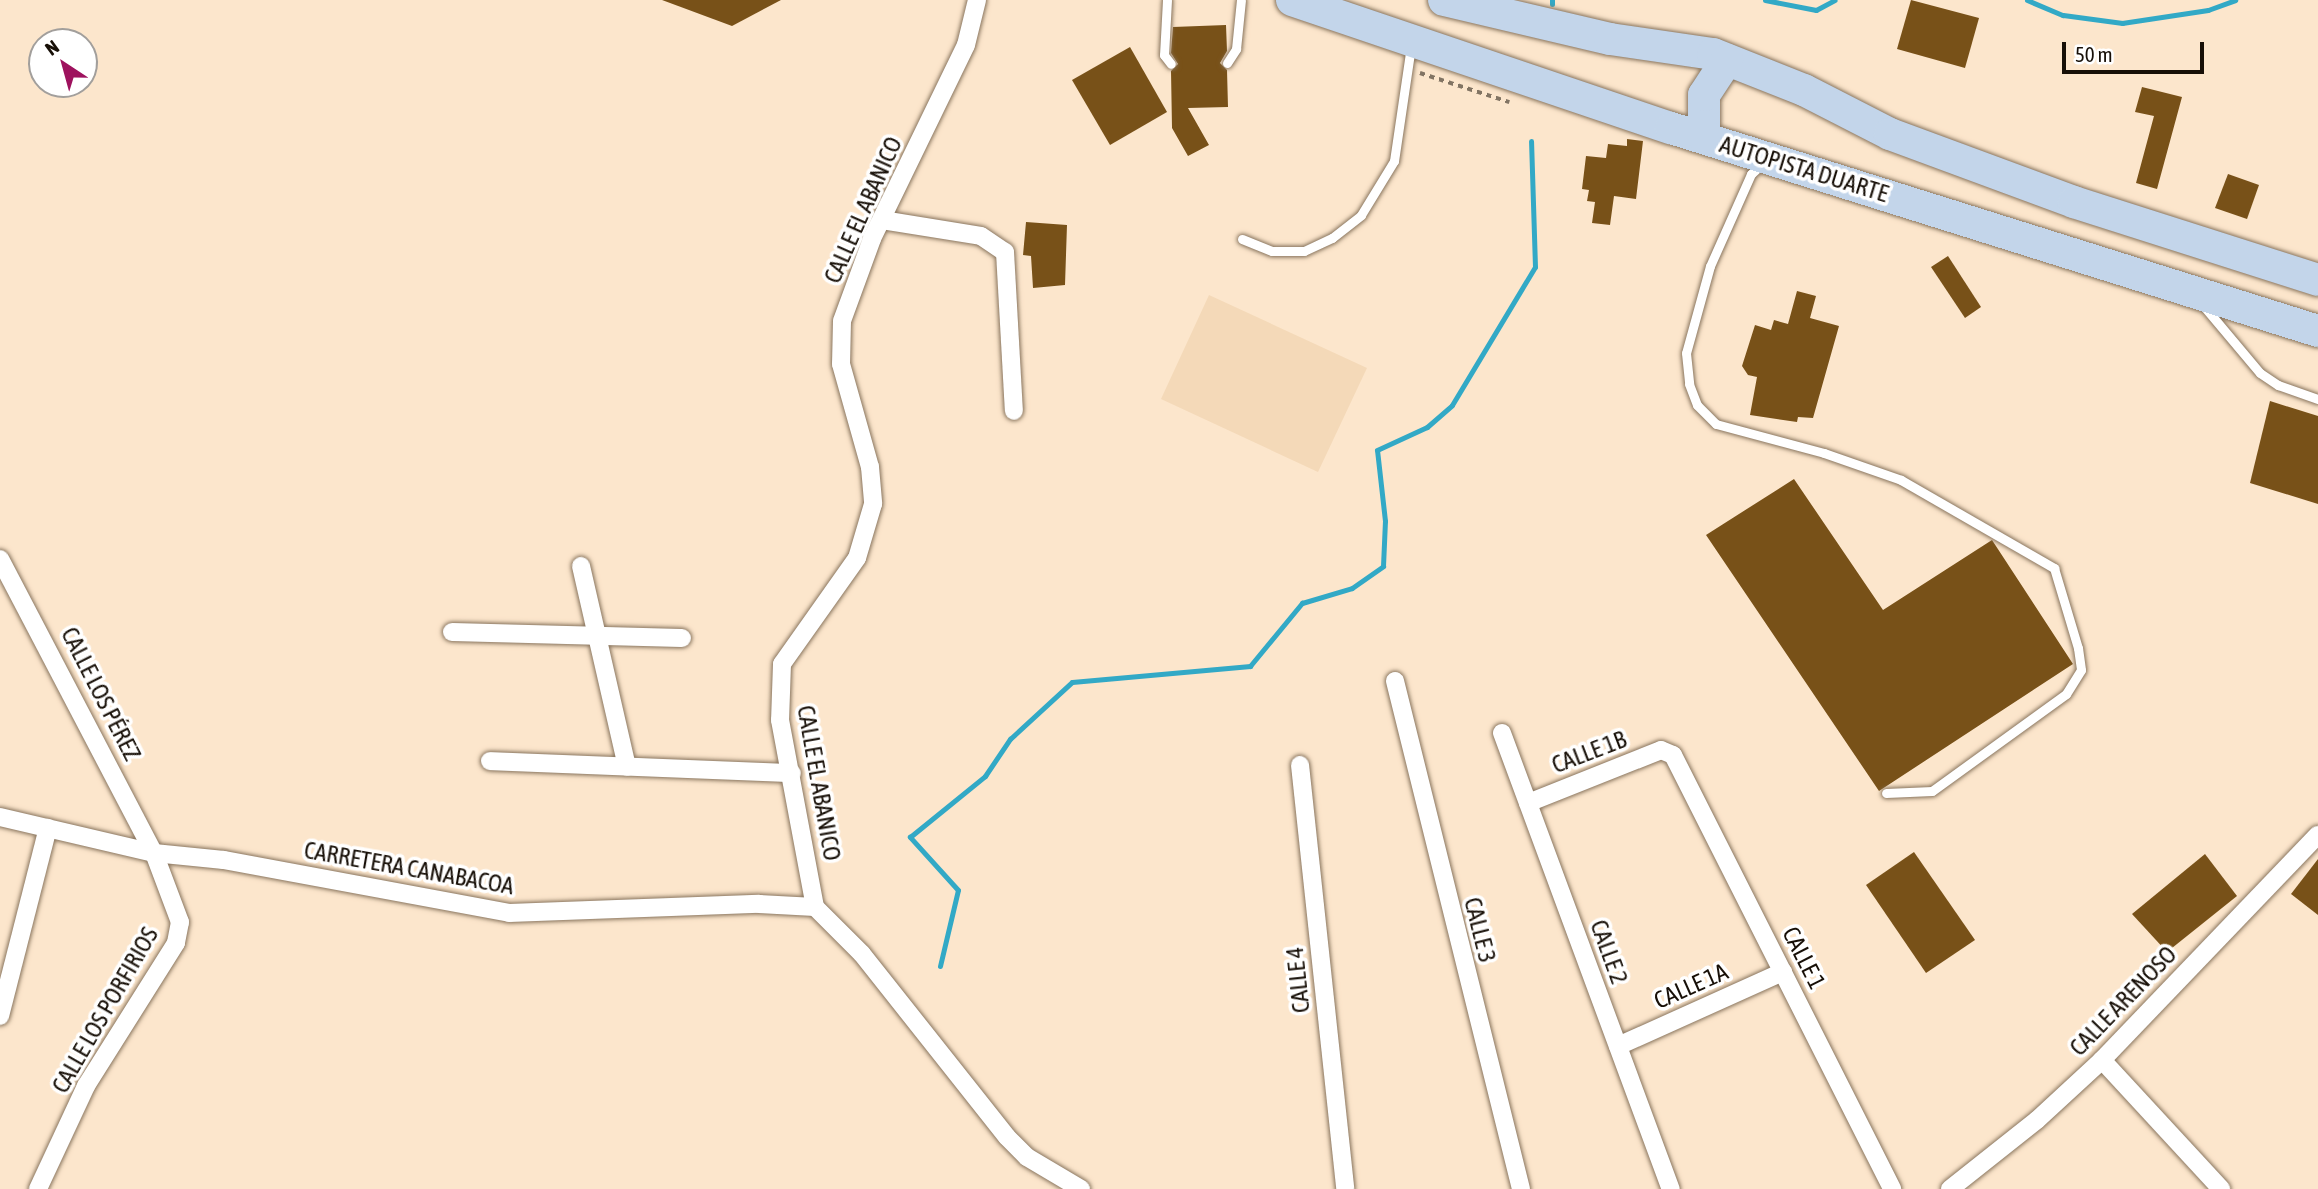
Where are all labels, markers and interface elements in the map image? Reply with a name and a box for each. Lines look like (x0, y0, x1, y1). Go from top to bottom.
north arrow (28, 28, 98, 98)
scale bar (2066, 28, 2208, 72)
text: N (41, 35, 63, 60)
text: 50 m (2075, 42, 2113, 66)
street label: AUTOPISTA DUARTE (1716, 130, 1892, 208)
street label: CALLE EL ABANICO (818, 132, 908, 288)
street label: CALLE LOS PÉREZ (55, 622, 147, 766)
street label: CALLE EL ABANICO (791, 703, 847, 863)
street label: CALLE 1B (1548, 725, 1630, 779)
street label: CARRETERA CANABACOA (302, 835, 516, 901)
street label: CALLE 3 (1458, 895, 1502, 965)
street label: CALLE 2 (1584, 916, 1634, 988)
street label: CALLE LOS PORFIRIOS (46, 922, 164, 1098)
street label: CALLE 1 (1776, 922, 1832, 994)
street label: CALLE ARENOSO (2064, 940, 2182, 1062)
street label: CALLE 4 (1280, 946, 1316, 1014)
street label: CALLE 1A (1650, 957, 1732, 1015)

